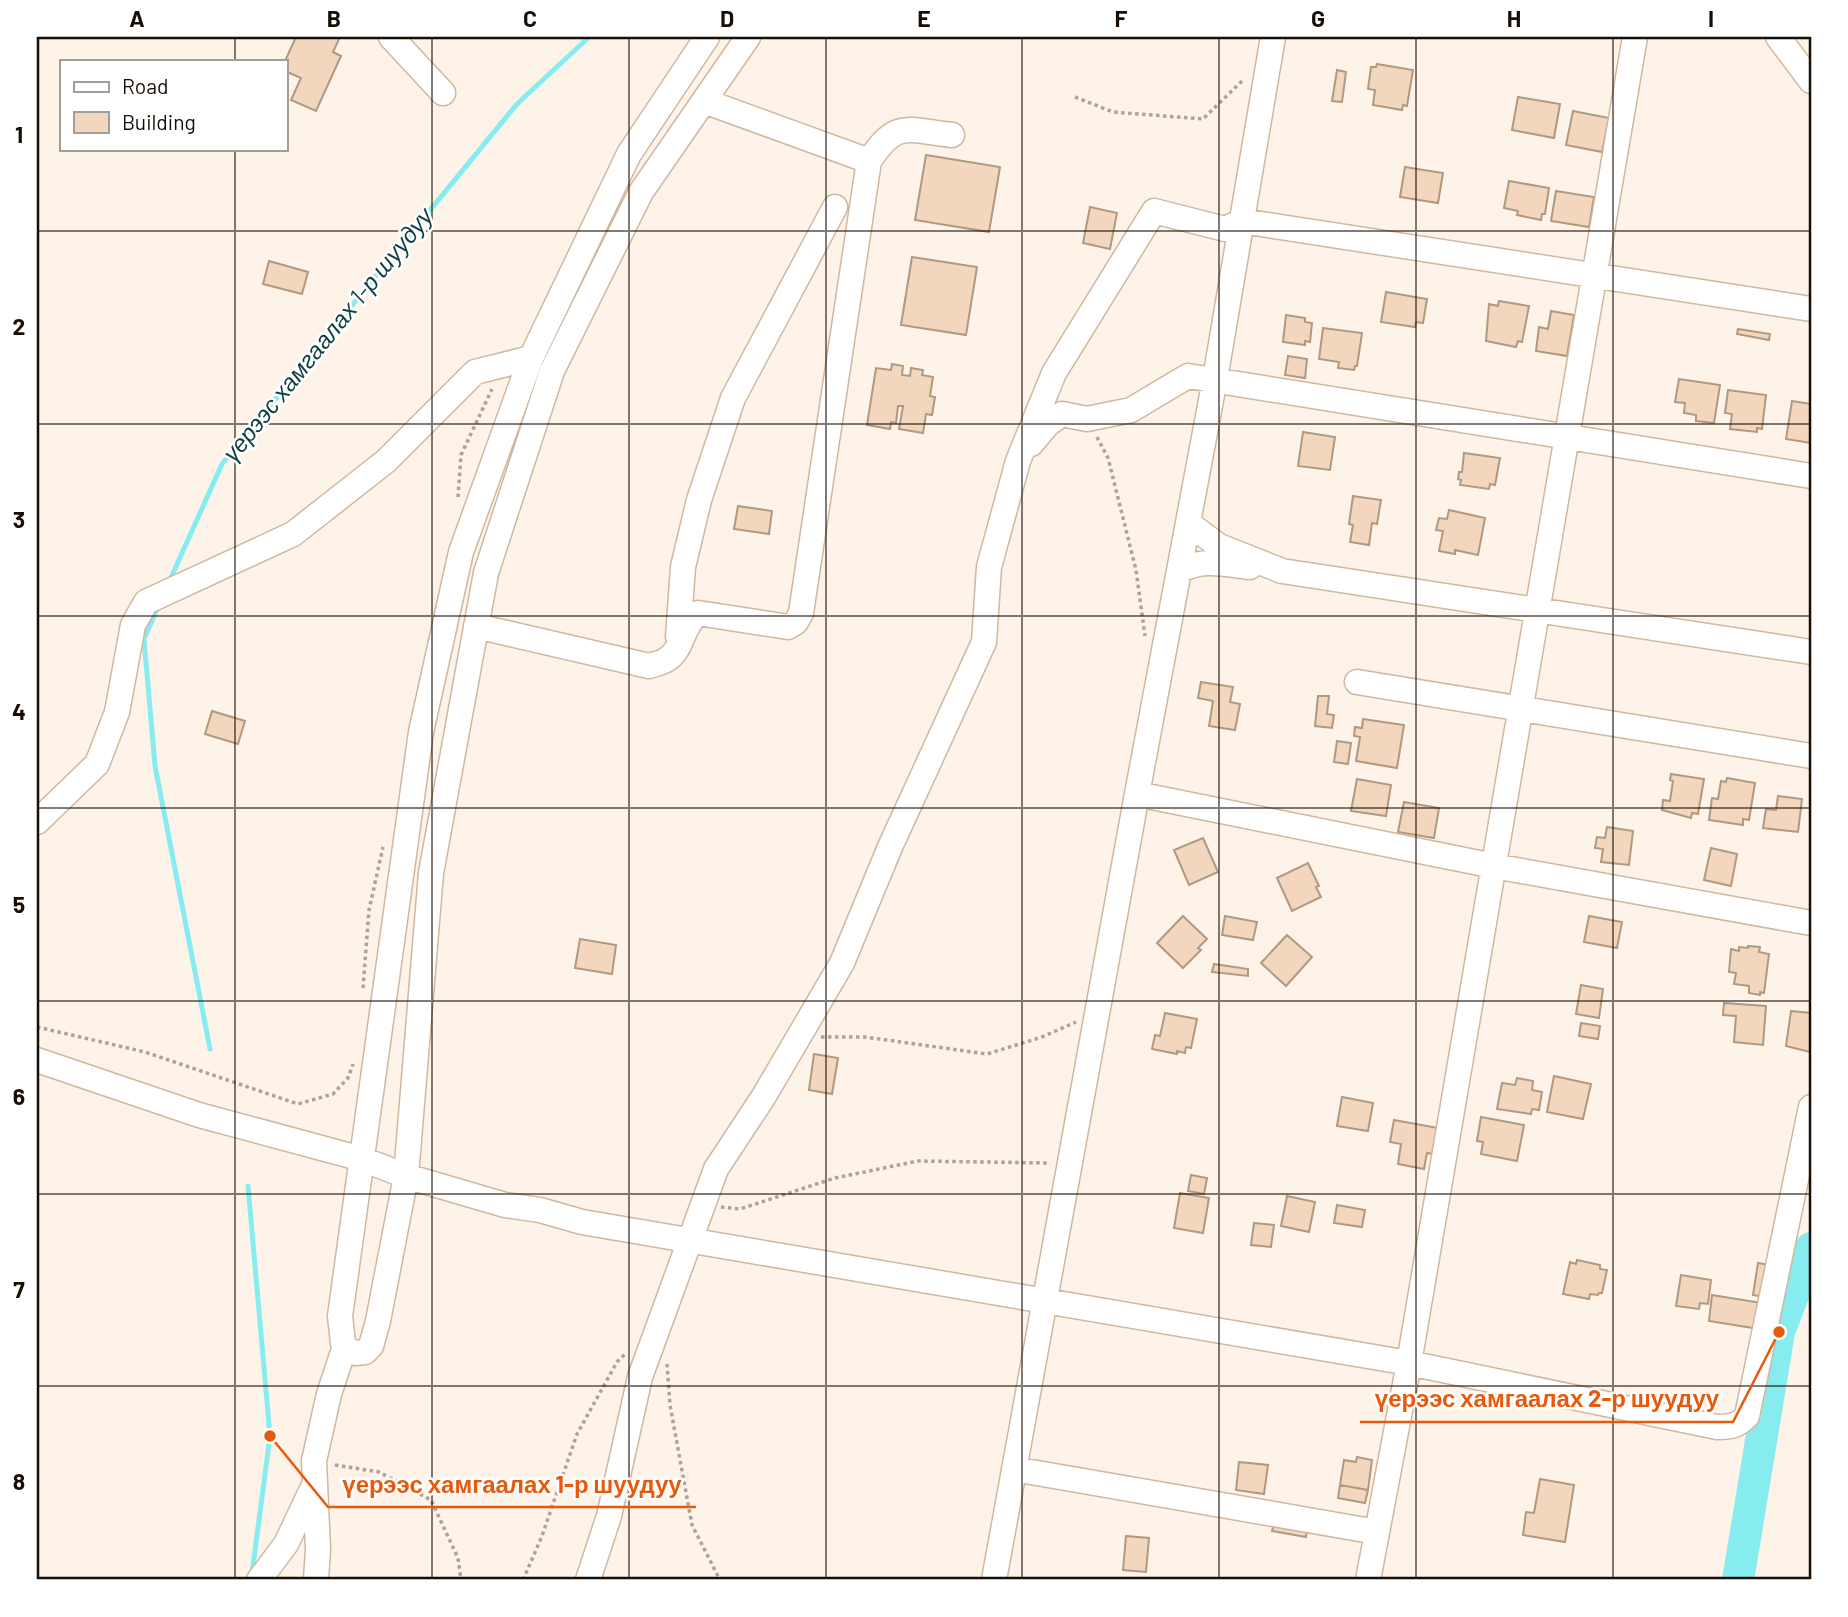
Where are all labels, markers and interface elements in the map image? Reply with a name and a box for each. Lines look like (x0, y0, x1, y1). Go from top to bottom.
text: A (129, 4, 145, 32)
text: B (327, 4, 341, 32)
text: C (523, 4, 537, 32)
text: D (720, 4, 734, 32)
text: E (917, 4, 931, 32)
text: F (1115, 4, 1128, 32)
text: G (1311, 4, 1325, 32)
text: H (1507, 4, 1521, 32)
text: I (1708, 4, 1714, 32)
legend (60, 60, 287, 150)
text: Road (122, 73, 168, 98)
text: Building (122, 109, 196, 134)
text: 1 (15, 120, 23, 148)
water label: үерээс хамгаалах 1-р шуудуу (215, 200, 439, 467)
text: 2 (13, 312, 25, 340)
text: 3 (13, 505, 25, 533)
text: 4 (12, 697, 26, 725)
text: 5 (13, 890, 25, 918)
text: 6 (13, 1082, 25, 1110)
text: 7 (13, 1275, 25, 1303)
callout: үерээс хамгаалах 2-р шуудуу (1360, 1377, 1733, 1422)
text: үерээс хамгаалах 2-р шуудуу (1375, 1383, 1720, 1412)
callout: үерээс хамгаалах 1-р шуудуу (328, 1462, 696, 1507)
text: 8 (13, 1467, 25, 1495)
text: үерээс хамгаалах 1-р шуудуу (342, 1469, 682, 1498)

